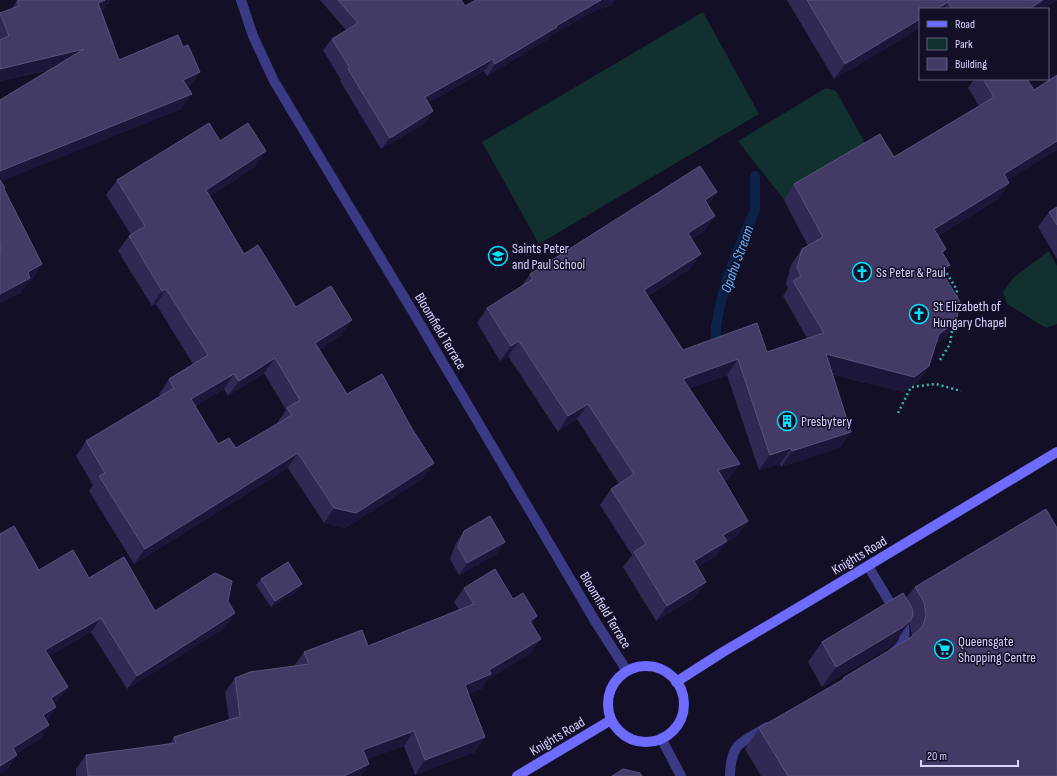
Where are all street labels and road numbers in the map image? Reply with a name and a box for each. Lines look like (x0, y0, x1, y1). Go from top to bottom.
street label: Bloomfield Terrace (411, 290, 470, 373)
street label: Knights Road (829, 532, 890, 578)
street label: Bloomfield Terrace (576, 569, 635, 652)
street label: Knights Road (527, 713, 588, 759)

